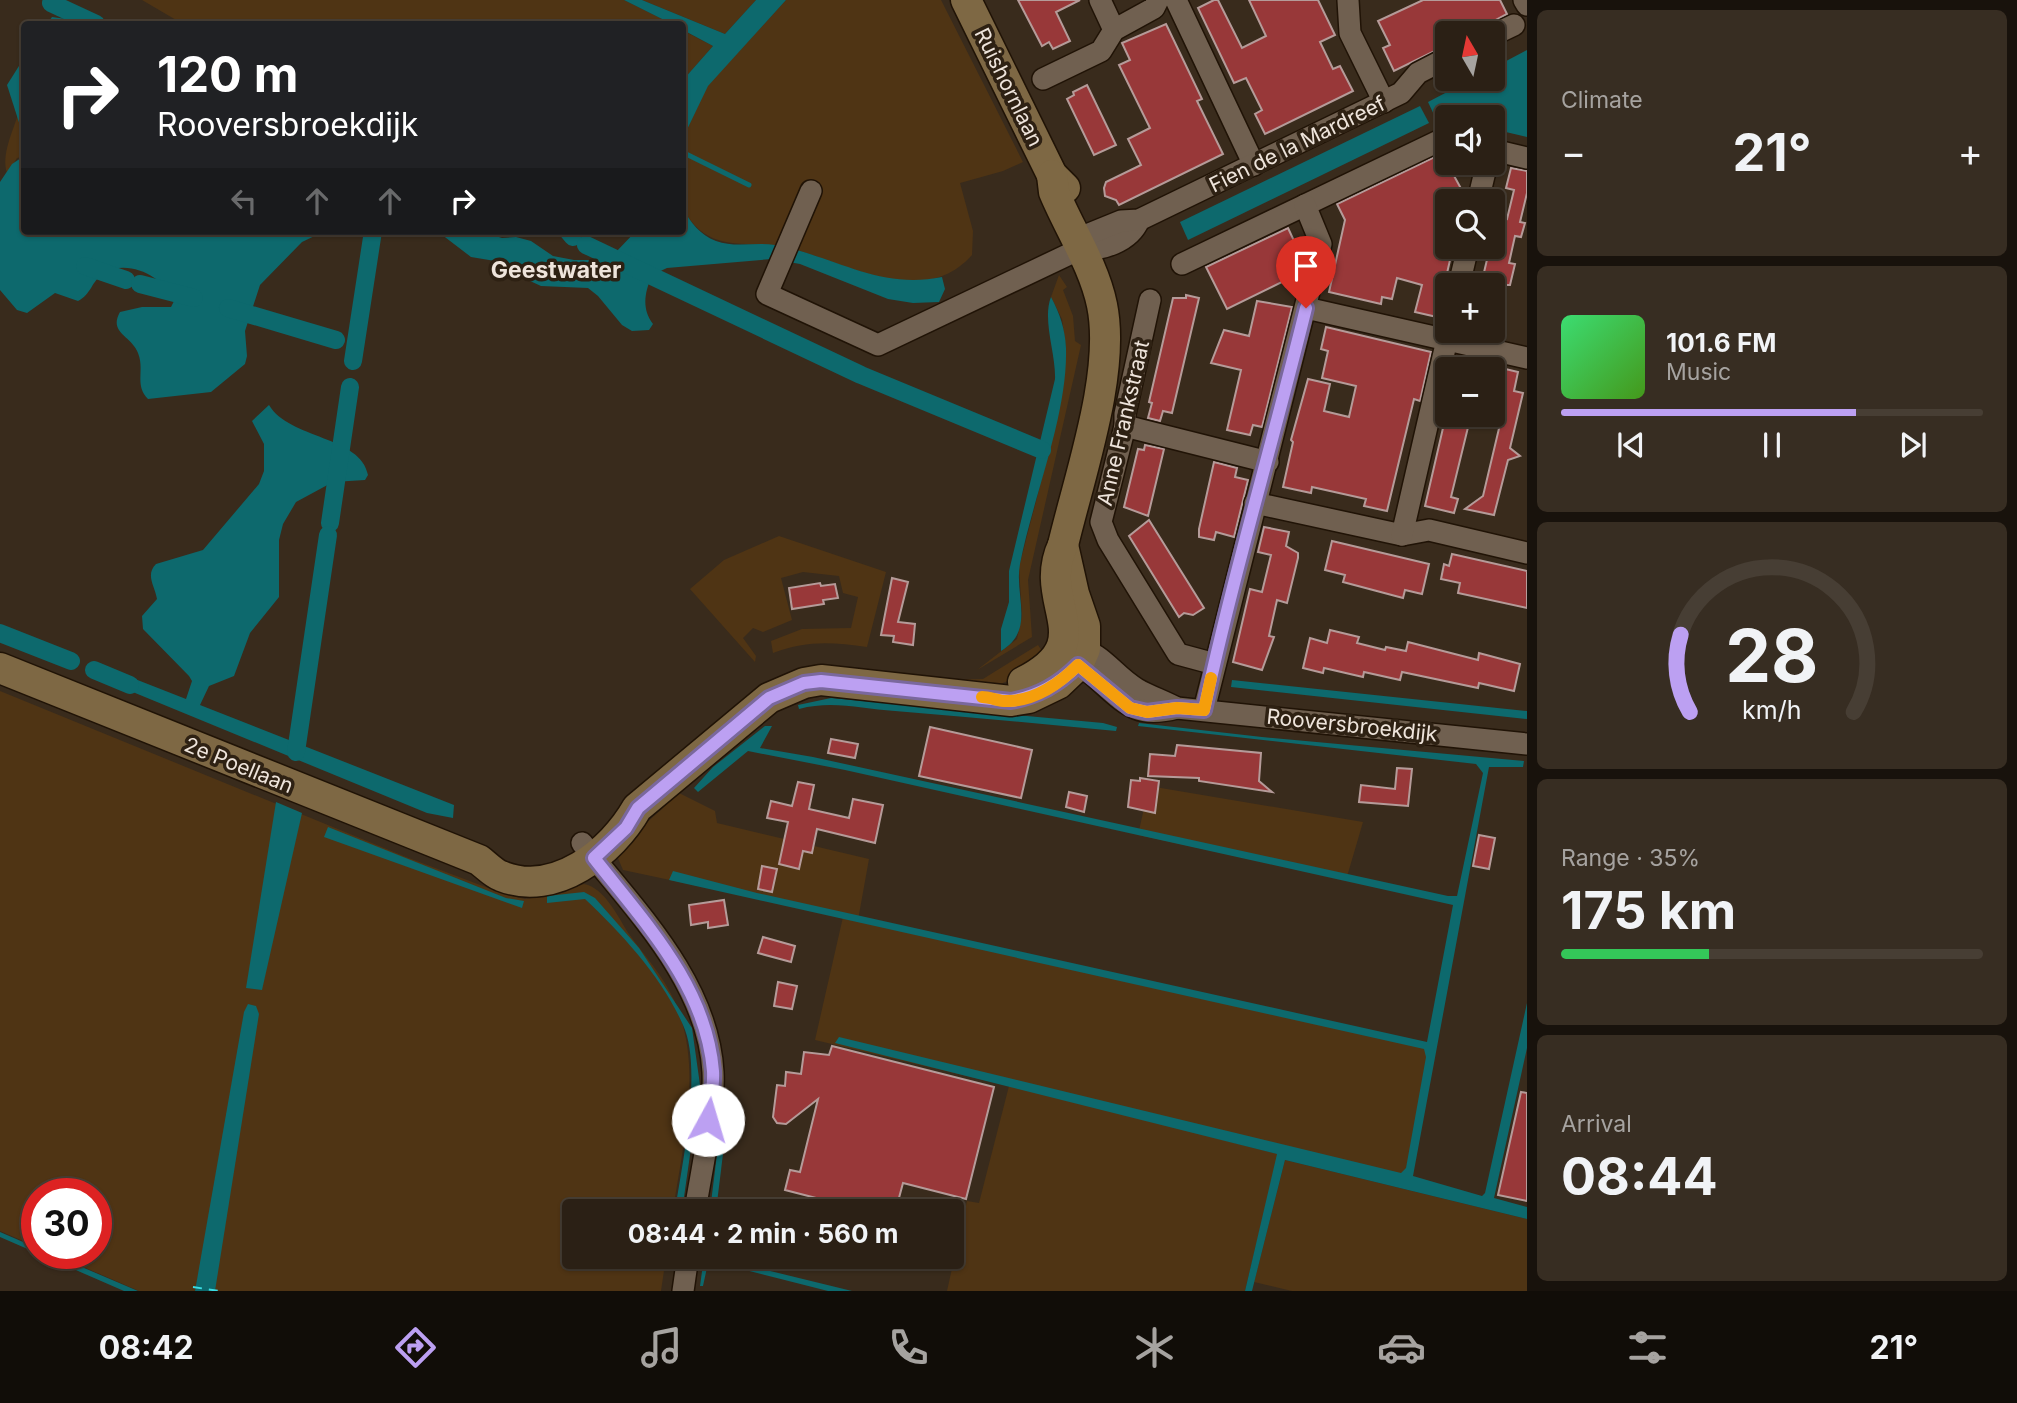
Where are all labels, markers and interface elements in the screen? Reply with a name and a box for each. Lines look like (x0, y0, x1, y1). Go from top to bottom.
north arrow (1435, 21, 1505, 91)
map controls (1435, 21, 1505, 427)
street label: Ruishornlaan (970, 24, 1048, 150)
text: 120 m (157, 45, 298, 104)
icon: right (42, 49, 133, 140)
text: Climate (1561, 86, 1643, 114)
street label: Fien de la Mardreef (1205, 90, 1389, 198)
text: Rooversbroekdijk (157, 105, 418, 144)
button: sound (1435, 105, 1505, 175)
text: 21° (1732, 121, 1812, 184)
text: − (1561, 129, 1586, 175)
text: + (1958, 129, 1983, 175)
icon: left (225, 182, 263, 220)
icon: ahead (298, 182, 336, 220)
icon: ahead (371, 182, 409, 220)
icon: right (444, 182, 482, 220)
button: search (1435, 189, 1505, 259)
pin (1276, 236, 1336, 308)
icon: arrive (1287, 247, 1325, 285)
district label: Geestwater (491, 256, 621, 284)
button: + (1435, 273, 1505, 343)
text: 101.6 FM (1666, 327, 1776, 358)
street label: Anne Frankstraat (1092, 338, 1154, 508)
button: − (1435, 357, 1505, 427)
text: Music (1666, 358, 1731, 386)
icon: previous (1612, 426, 1650, 464)
icon: pause (1753, 426, 1791, 464)
icon: next (1894, 426, 1932, 464)
text: 28 (1725, 611, 1819, 700)
text: km/h (1742, 694, 1802, 724)
street label: Rooversbroekdijk (1265, 704, 1439, 746)
street label: 2e Poellaan (181, 732, 297, 798)
text: Range · 35% (1561, 844, 1700, 872)
text: 175 km (1561, 879, 1736, 942)
position arrow (671, 1083, 745, 1157)
text: Arrival (1561, 1110, 1632, 1138)
text: 08:44 (1561, 1145, 1718, 1208)
speed limit sign: 30 (21, 1178, 112, 1269)
text: 08:44 · 2 min · 560 m (628, 1218, 898, 1249)
icon: directions (391, 1323, 440, 1372)
icon: music (637, 1323, 686, 1372)
icon: phone (884, 1323, 933, 1372)
icon: climate (1130, 1323, 1179, 1372)
icon: car (1377, 1323, 1426, 1372)
icon: filters (1623, 1323, 1672, 1372)
text: 08:42 (99, 1328, 194, 1367)
text: 21° (1870, 1328, 1918, 1367)

